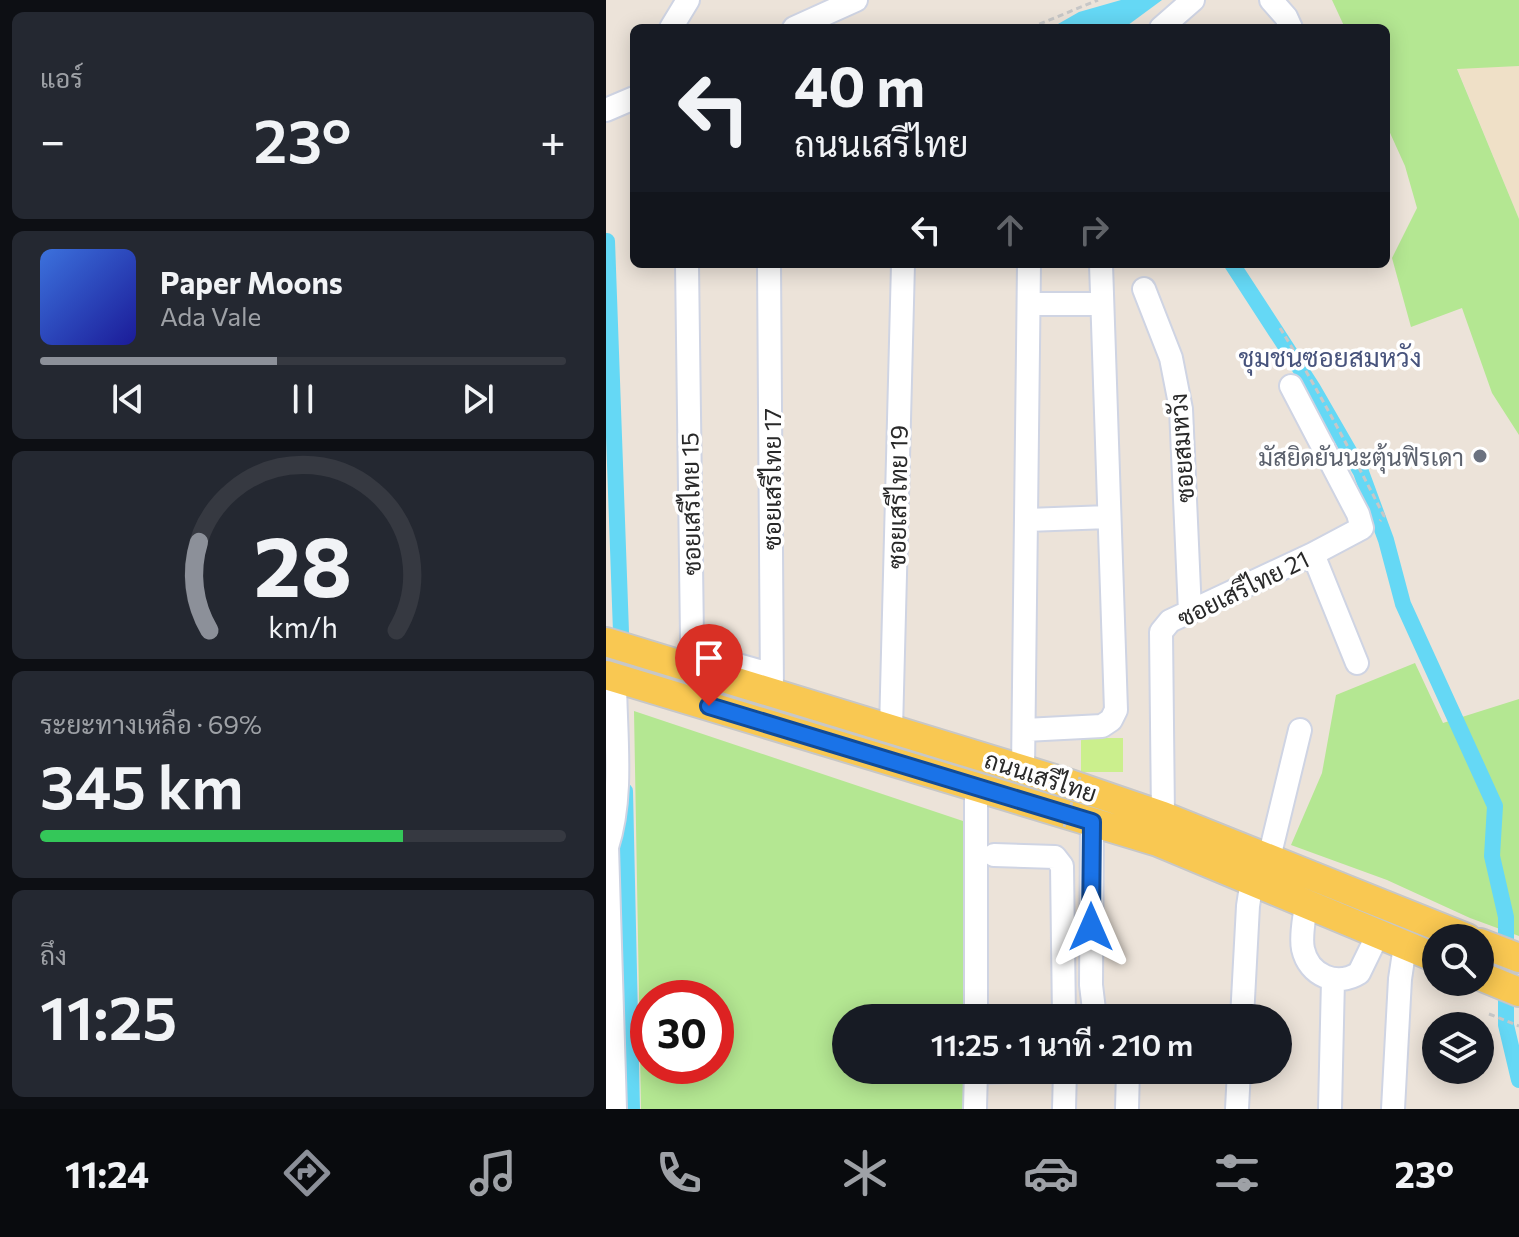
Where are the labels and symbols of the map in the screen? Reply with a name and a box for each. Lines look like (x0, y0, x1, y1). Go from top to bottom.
district label: ชุมชนซอยสมหวัง (1239, 341, 1421, 376)
street label: ซอยสมหวัง (1163, 392, 1199, 504)
street label: ซอยเสรีไทย 17 (757, 408, 786, 550)
street label: ซอยเสรีไทย 19 (881, 425, 913, 569)
street label: ซอยเสรีไทย 15 (674, 432, 706, 576)
place label: มัสยิดยันนะตุ้นฟิรเดา (1258, 442, 1464, 474)
marker: มัสยิดยันนะตุ้นฟิรเดา (1471, 447, 1489, 465)
street label: ซอยเสรีไทย 21 (1173, 544, 1313, 632)
pin (675, 624, 743, 706)
street label: ถนนเสรีไทย (981, 744, 1101, 808)
position arrow (1049, 885, 1133, 969)
speed limit sign: 30 (630, 980, 734, 1084)

